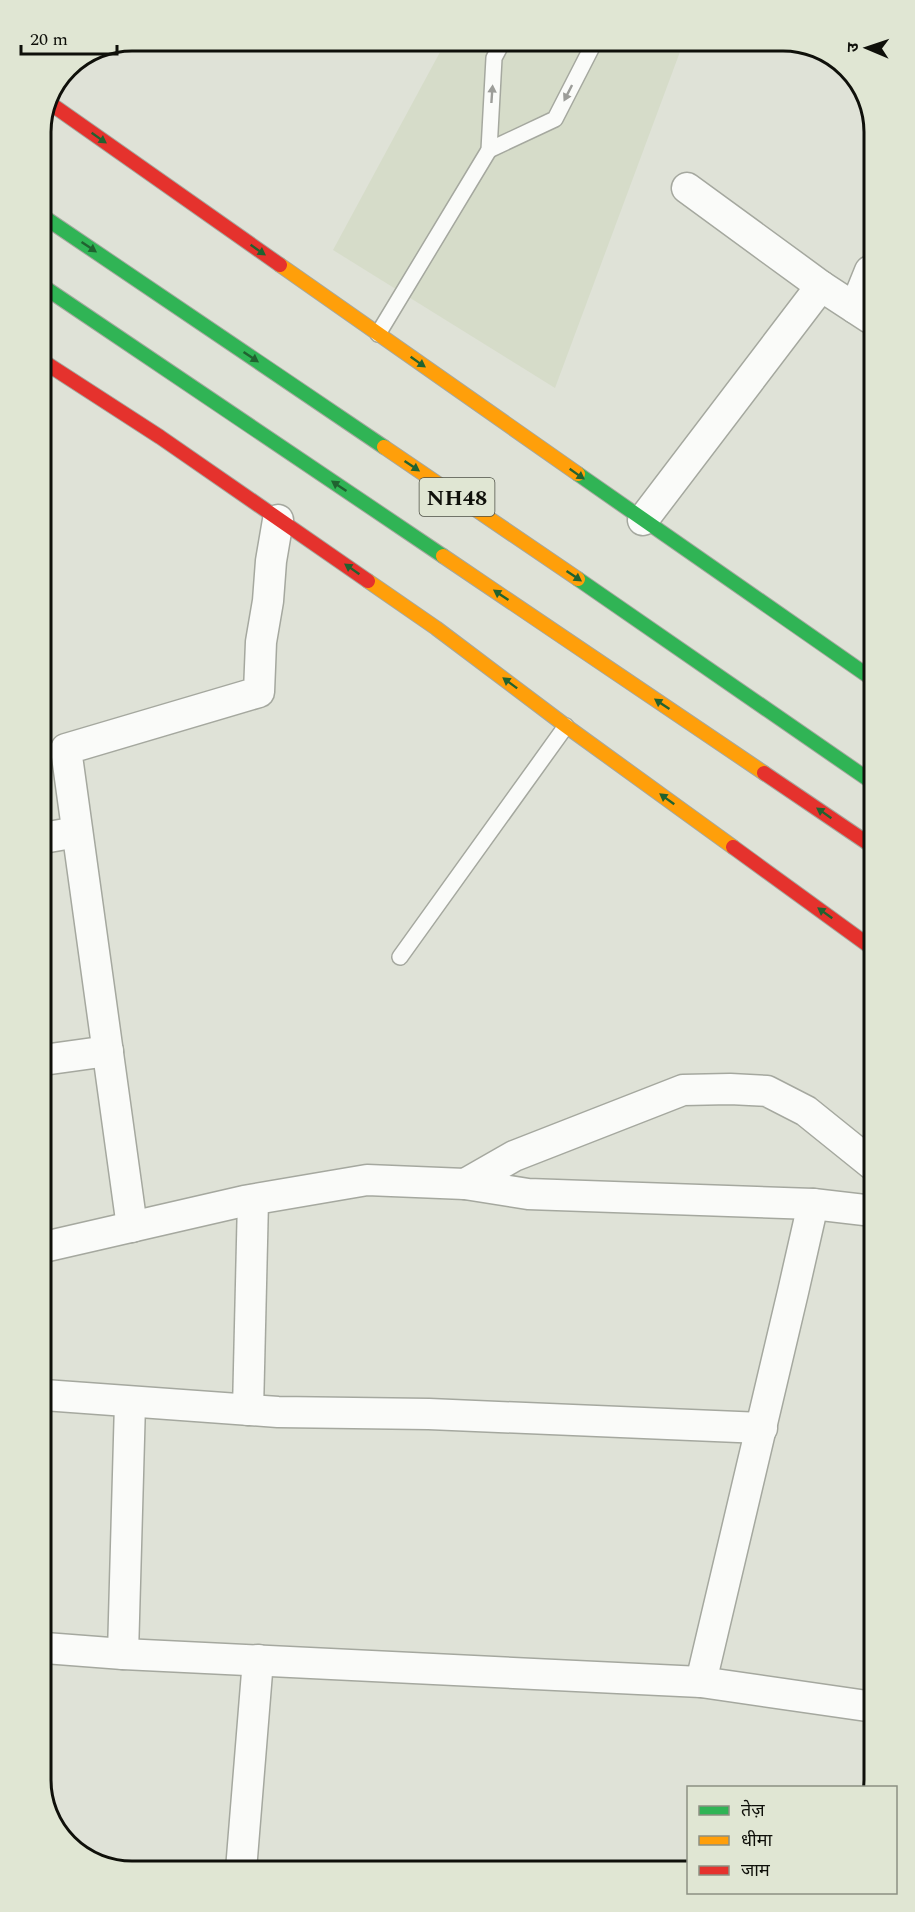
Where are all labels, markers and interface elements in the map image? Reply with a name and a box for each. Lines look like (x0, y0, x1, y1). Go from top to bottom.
scale bar (21, 18, 117, 56)
north arrow (837, 18, 897, 78)
text: 20 m (30, 26, 68, 53)
text: उ (841, 42, 865, 53)
one-way arrow (564, 84, 574, 102)
one-way arrow (487, 85, 497, 104)
one-way arrow (90, 132, 106, 144)
one-way arrow (81, 241, 97, 253)
one-way arrow (250, 244, 266, 255)
one-way arrow (243, 351, 259, 362)
one-way arrow (409, 356, 425, 368)
one-way arrow (404, 460, 420, 472)
one-way arrow (569, 468, 585, 480)
road number: NH48 (420, 478, 494, 516)
one-way arrow (331, 480, 347, 491)
one-way arrow (344, 563, 360, 575)
one-way arrow (565, 570, 582, 581)
one-way arrow (492, 589, 509, 600)
one-way arrow (502, 678, 517, 690)
one-way arrow (655, 698, 671, 710)
one-way arrow (659, 793, 675, 805)
one-way arrow (816, 807, 832, 819)
one-way arrow (817, 908, 832, 920)
legend (687, 1786, 897, 1894)
text: तेज़ (741, 1797, 765, 1824)
text: धीमा (741, 1827, 772, 1854)
text: जाम (741, 1857, 771, 1884)

